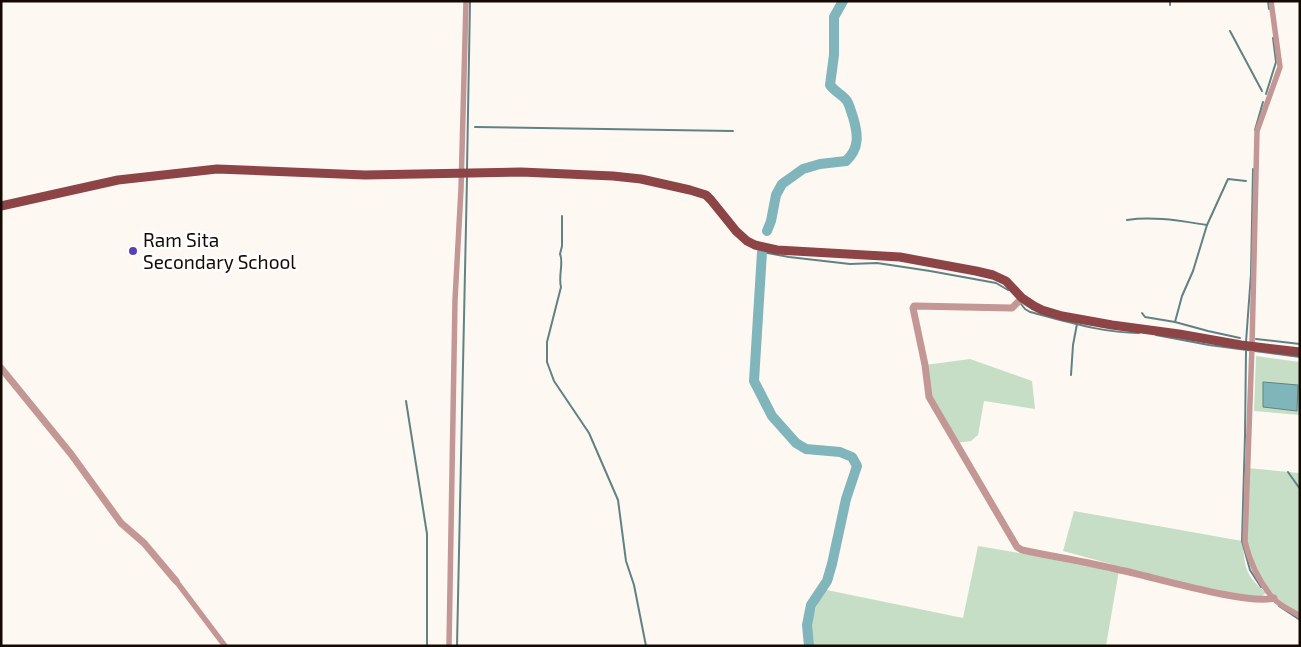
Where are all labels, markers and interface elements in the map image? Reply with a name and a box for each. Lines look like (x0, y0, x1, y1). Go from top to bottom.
place label: Ram Sita Secondary School (143, 228, 296, 273)
marker: Ram Sita Secondary School (127, 245, 139, 257)

